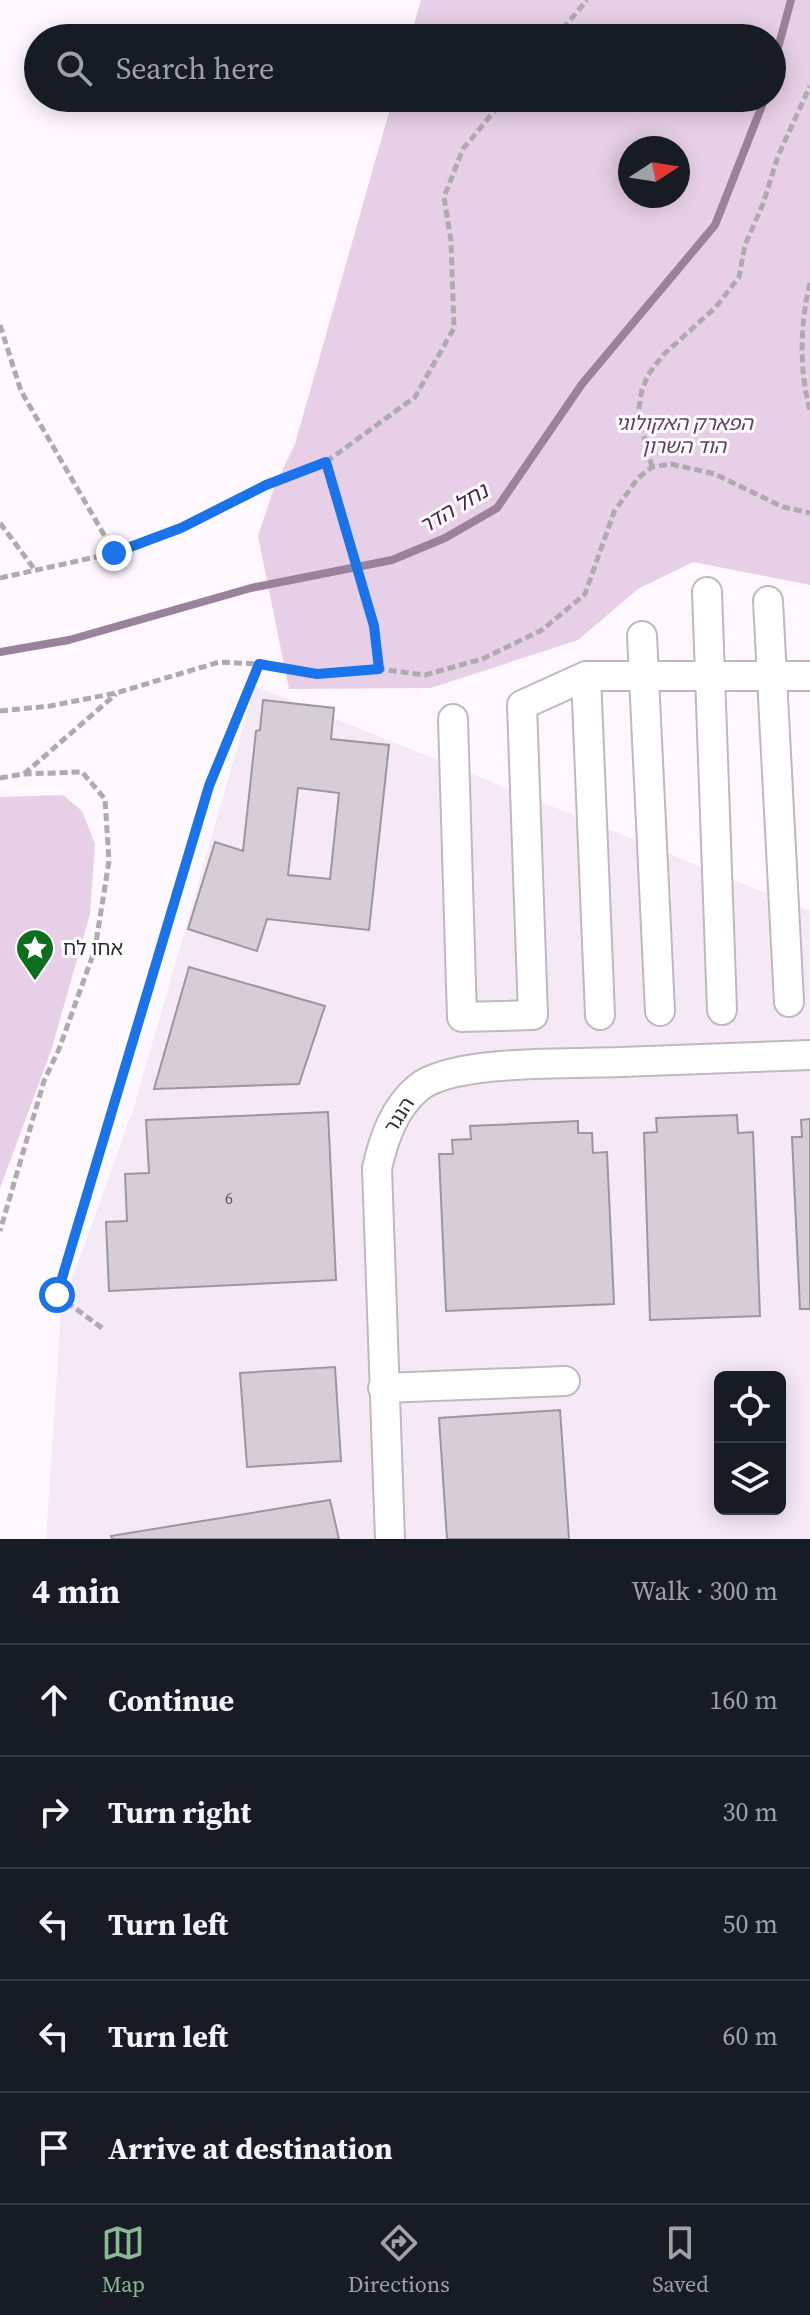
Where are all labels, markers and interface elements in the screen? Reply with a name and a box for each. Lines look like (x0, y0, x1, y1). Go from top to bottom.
search box (24, 24, 786, 112)
icon: search (52, 46, 96, 90)
text: Search here (116, 48, 274, 89)
north arrow (618, 136, 690, 208)
park label: הפארק האקולוגי הוד השרון (615, 409, 754, 460)
water label: נחל הדר (413, 475, 495, 540)
route end (96, 535, 132, 571)
place icon: אחו לח (14, 927, 56, 982)
place label: אחו לח (63, 934, 123, 962)
street label: הנגר (377, 1091, 421, 1139)
house number: 6 (225, 1187, 233, 1209)
route start (39, 1277, 75, 1313)
map controls (714, 1371, 786, 1515)
button: locate (714, 1371, 786, 1443)
button: layers (714, 1443, 786, 1515)
text: 4 min (32, 1568, 120, 1614)
text: Walk · 300 m (631, 1573, 778, 1609)
icon: ahead (32, 1678, 76, 1722)
text: Continue (108, 1680, 234, 1721)
text: 160 m (710, 1682, 778, 1718)
icon: right (32, 1790, 76, 1834)
text: Turn right (108, 1792, 251, 1833)
text: 30 m (723, 1794, 778, 1830)
icon: left (32, 1902, 76, 1946)
text: Turn left (108, 1904, 228, 1945)
text: 50 m (723, 1906, 778, 1942)
icon: left (32, 2014, 76, 2058)
text: Turn left (108, 2016, 228, 2057)
text: 60 m (723, 2018, 778, 2054)
icon: arrive (32, 2126, 76, 2170)
text: Arrive at destination (108, 2128, 393, 2169)
tab: Map (101, 2221, 145, 2299)
tab: Directions (348, 2221, 450, 2299)
tab: Saved (652, 2221, 709, 2299)

